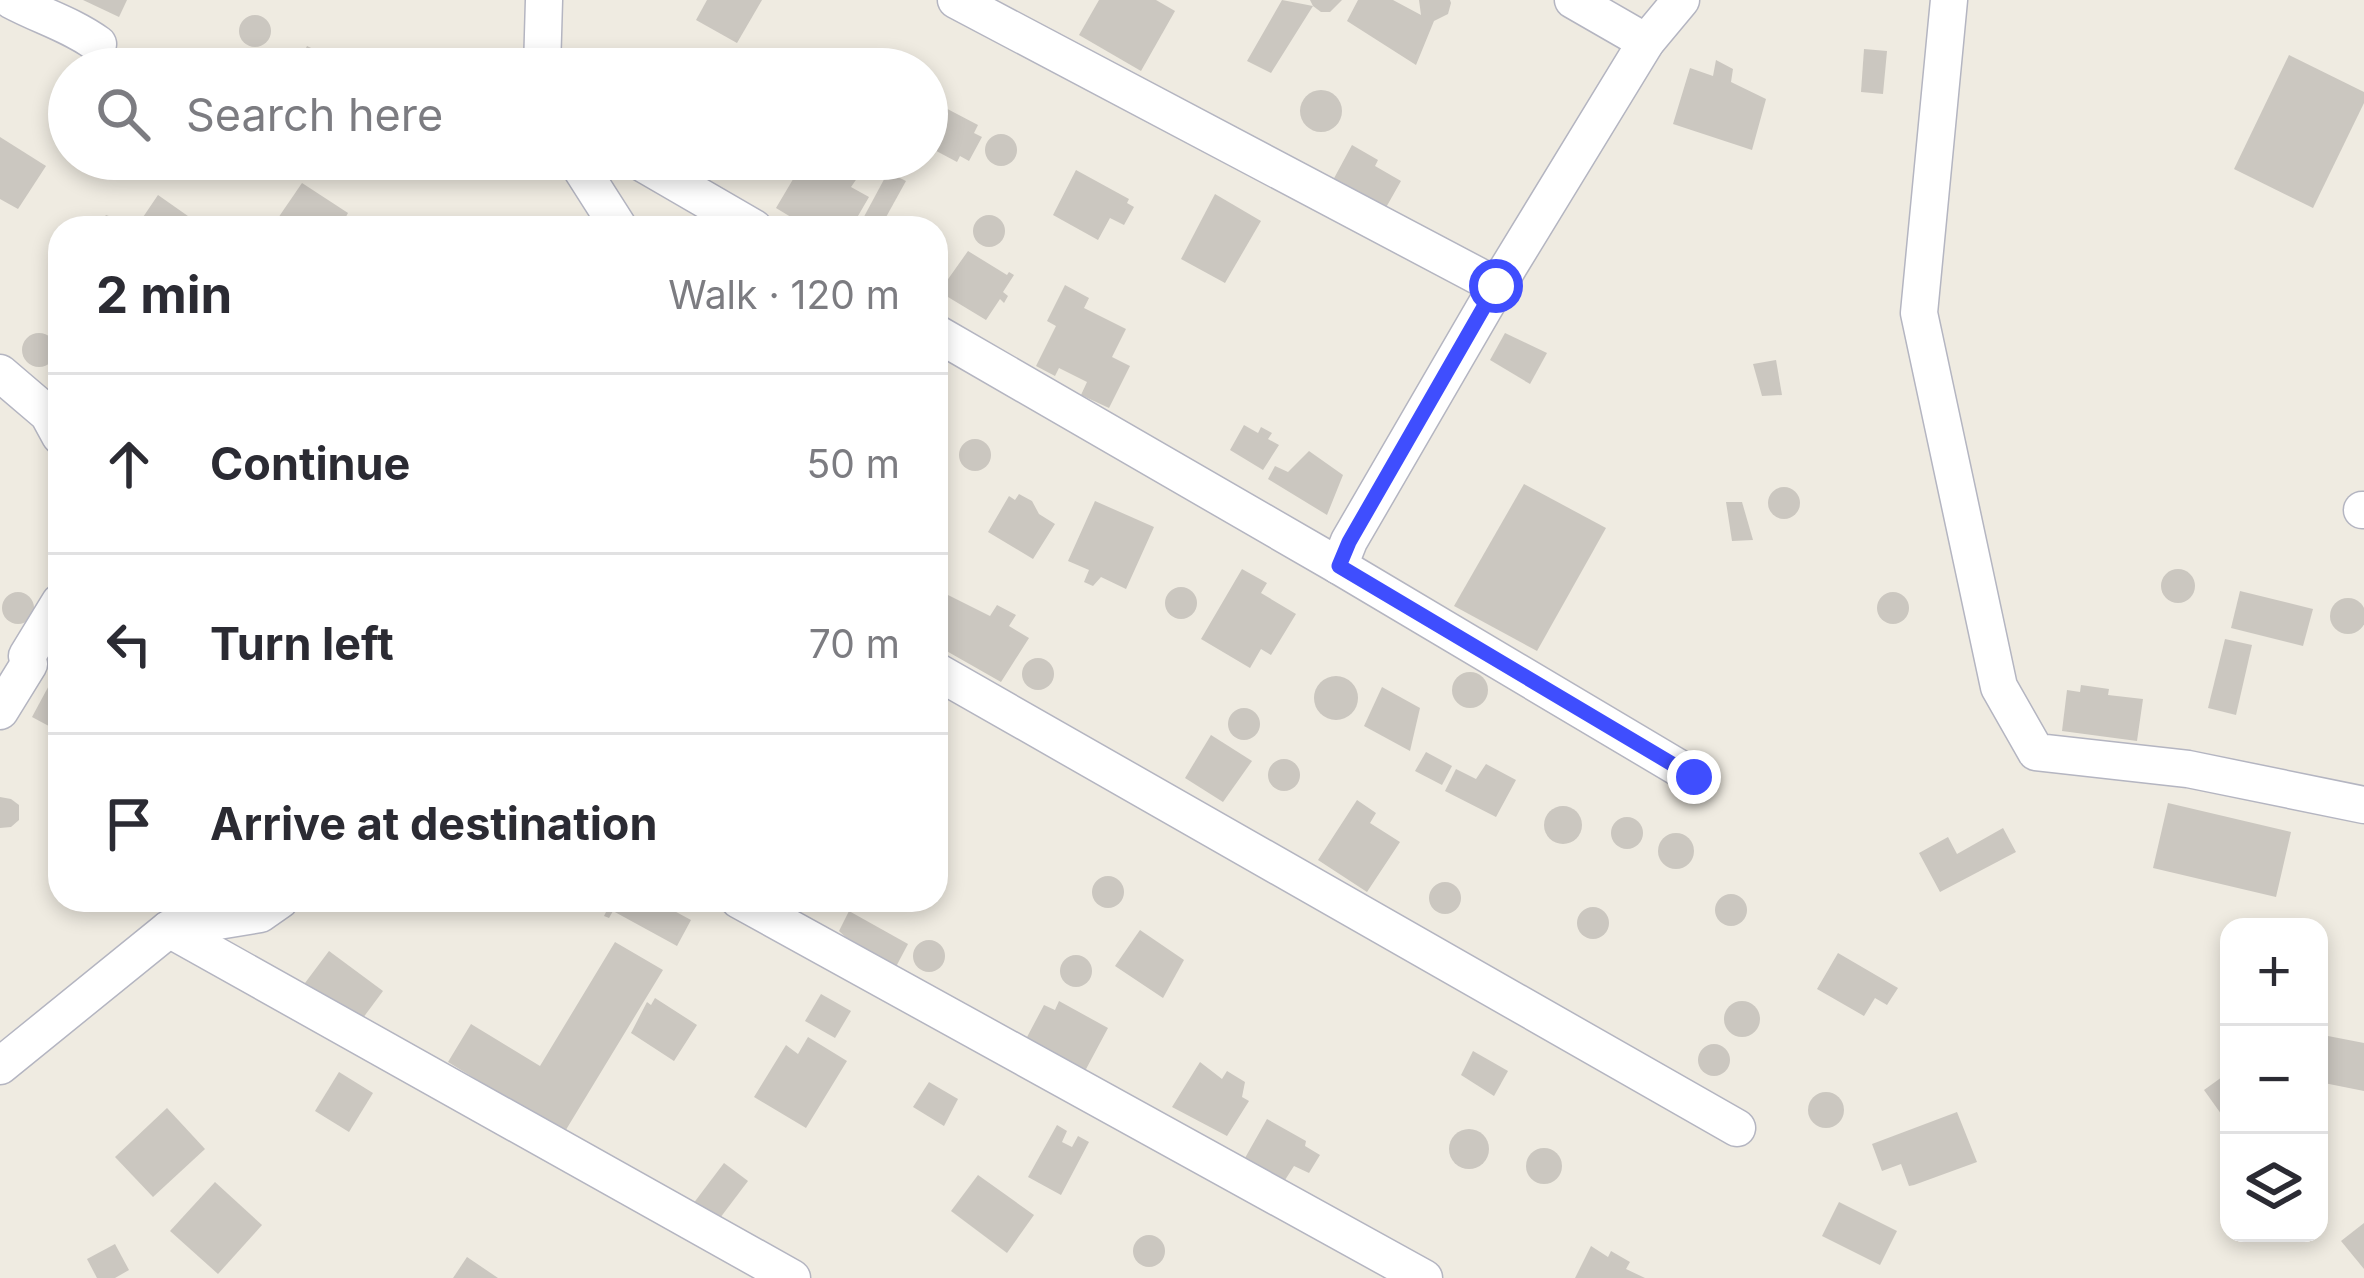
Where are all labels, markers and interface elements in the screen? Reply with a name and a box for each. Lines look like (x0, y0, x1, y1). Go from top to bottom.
search box (48, 48, 948, 180)
icon: search (90, 81, 156, 147)
text: Search here (186, 87, 443, 142)
route start (1469, 259, 1523, 313)
text: 2 min (96, 264, 232, 325)
text: Walk · 120 m (668, 271, 900, 318)
icon: ahead (96, 431, 162, 497)
text: Continue (210, 436, 410, 491)
text: 50 m (807, 440, 900, 487)
icon: left (96, 611, 162, 677)
text: Turn left (210, 616, 394, 671)
text: 70 m (809, 620, 900, 667)
route end (1667, 750, 1721, 804)
icon: arrive (96, 791, 162, 857)
text: Arrive at destination (210, 796, 657, 851)
map controls (2220, 918, 2328, 1242)
button: + (2220, 918, 2328, 1026)
button: − (2220, 1026, 2328, 1134)
button: layers (2220, 1134, 2328, 1242)

